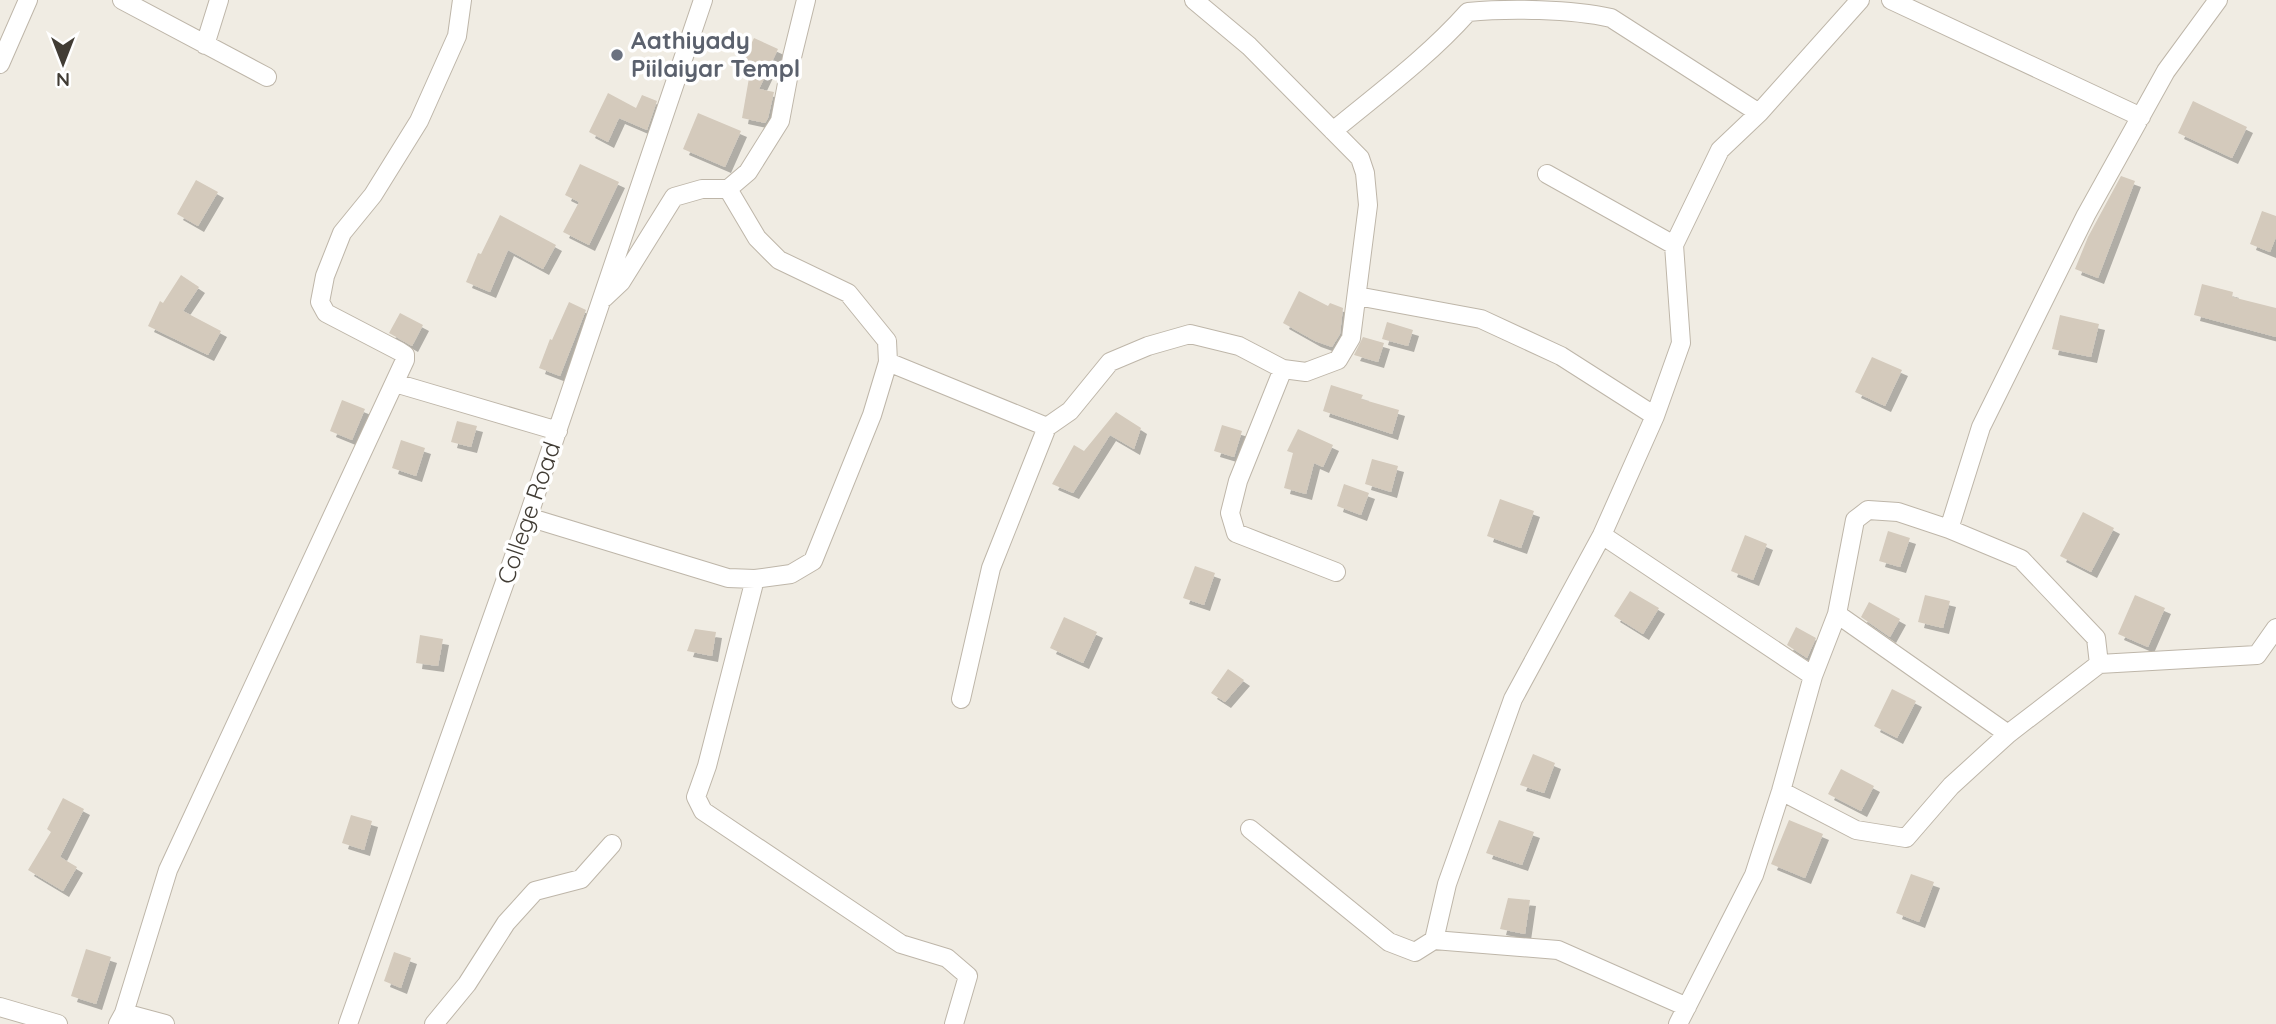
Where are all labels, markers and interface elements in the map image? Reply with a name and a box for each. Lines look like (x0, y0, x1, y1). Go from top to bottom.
place label: Aathiyady Piilaiyar Templ (631, 25, 800, 83)
north arrow (28, 28, 98, 98)
marker: Aathiyady Piilaiyar Templ (609, 47, 625, 63)
text: N (56, 68, 70, 92)
street label: College Road (490, 438, 566, 588)

